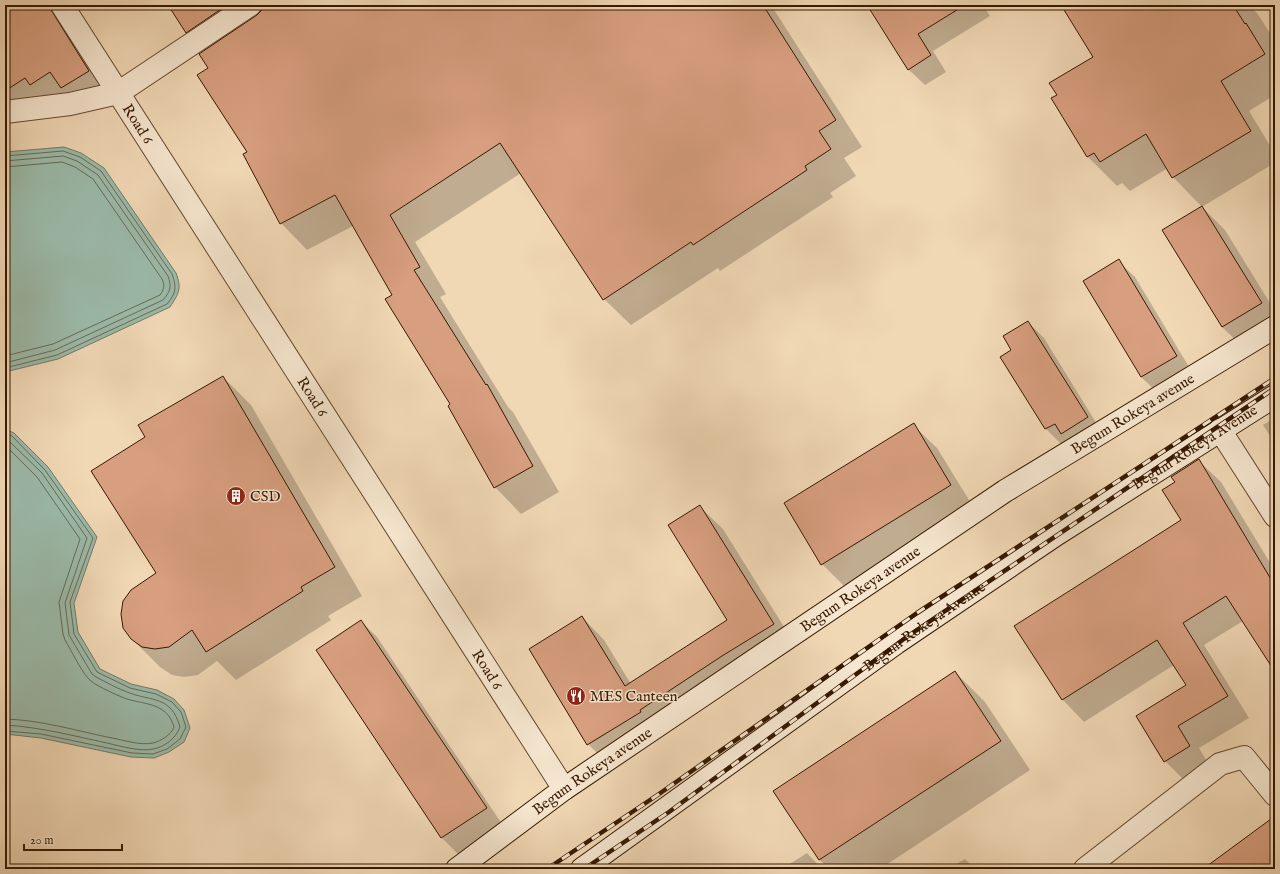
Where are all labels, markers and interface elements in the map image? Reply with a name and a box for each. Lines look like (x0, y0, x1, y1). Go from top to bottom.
street label: Road 6 (118, 100, 158, 148)
street label: Begum Rokeya avenue (1067, 369, 1198, 458)
street label: Road 6 (293, 373, 333, 421)
street label: Begum Rokeya Avenue (1128, 400, 1261, 494)
building icon: CSD (225, 485, 247, 507)
place label: CSD (250, 487, 280, 506)
street label: Begum Rokeya avenue (796, 541, 924, 636)
street label: Begum Rokeya Avenue (859, 577, 989, 675)
street label: Road 6 (468, 646, 508, 693)
restaurant icon: MES Canteen (565, 685, 587, 707)
place label: MES Canteen (590, 687, 678, 706)
street label: Begum Rokeya avenue (528, 723, 656, 819)
scale bar (24, 826, 122, 852)
text: 20 m (30, 833, 53, 848)

